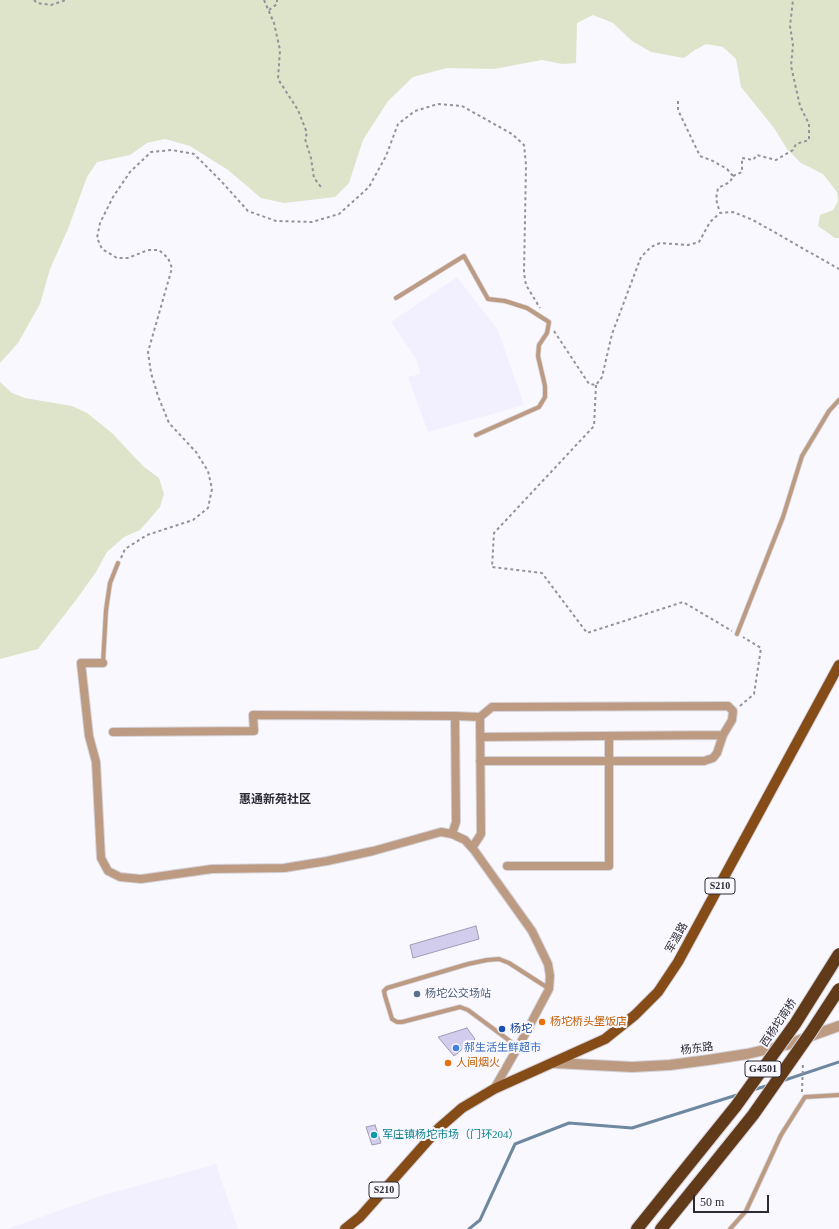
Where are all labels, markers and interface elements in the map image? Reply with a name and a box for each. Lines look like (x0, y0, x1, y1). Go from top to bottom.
district label: 惠通新苑社区 (239, 793, 311, 807)
road number: S210 (705, 878, 735, 894)
street label: 军温路 (663, 920, 691, 956)
place label: 杨坨公交场站 (425, 987, 491, 1001)
marker: 杨坨公交场站 (412, 989, 422, 999)
street label: 西杨坨南桥 (758, 997, 800, 1049)
place label: 杨坨桥头堡饭店 (550, 1015, 627, 1029)
marker: 杨坨桥头堡饭店 (537, 1017, 547, 1027)
place label: 杨坨 (510, 1022, 532, 1036)
marker: 杨坨 (497, 1024, 507, 1034)
street label: 杨东路 (680, 1040, 714, 1058)
place label: 郝生活生鲜超市 (464, 1041, 541, 1055)
marker: 郝生活生鲜超市 (451, 1043, 461, 1053)
place label: 人间烟火 (456, 1056, 500, 1070)
marker: 人间烟火 (443, 1058, 453, 1068)
road number: G4501 (745, 1061, 781, 1077)
place label: 军庄镇杨坨市场（门环204） (382, 1128, 519, 1142)
marker: 军庄镇杨坨市场（门环204） (369, 1130, 379, 1140)
road number: S210 (369, 1182, 399, 1198)
scale bar (695, 1187, 771, 1213)
text: 50 m (700, 1195, 724, 1209)

